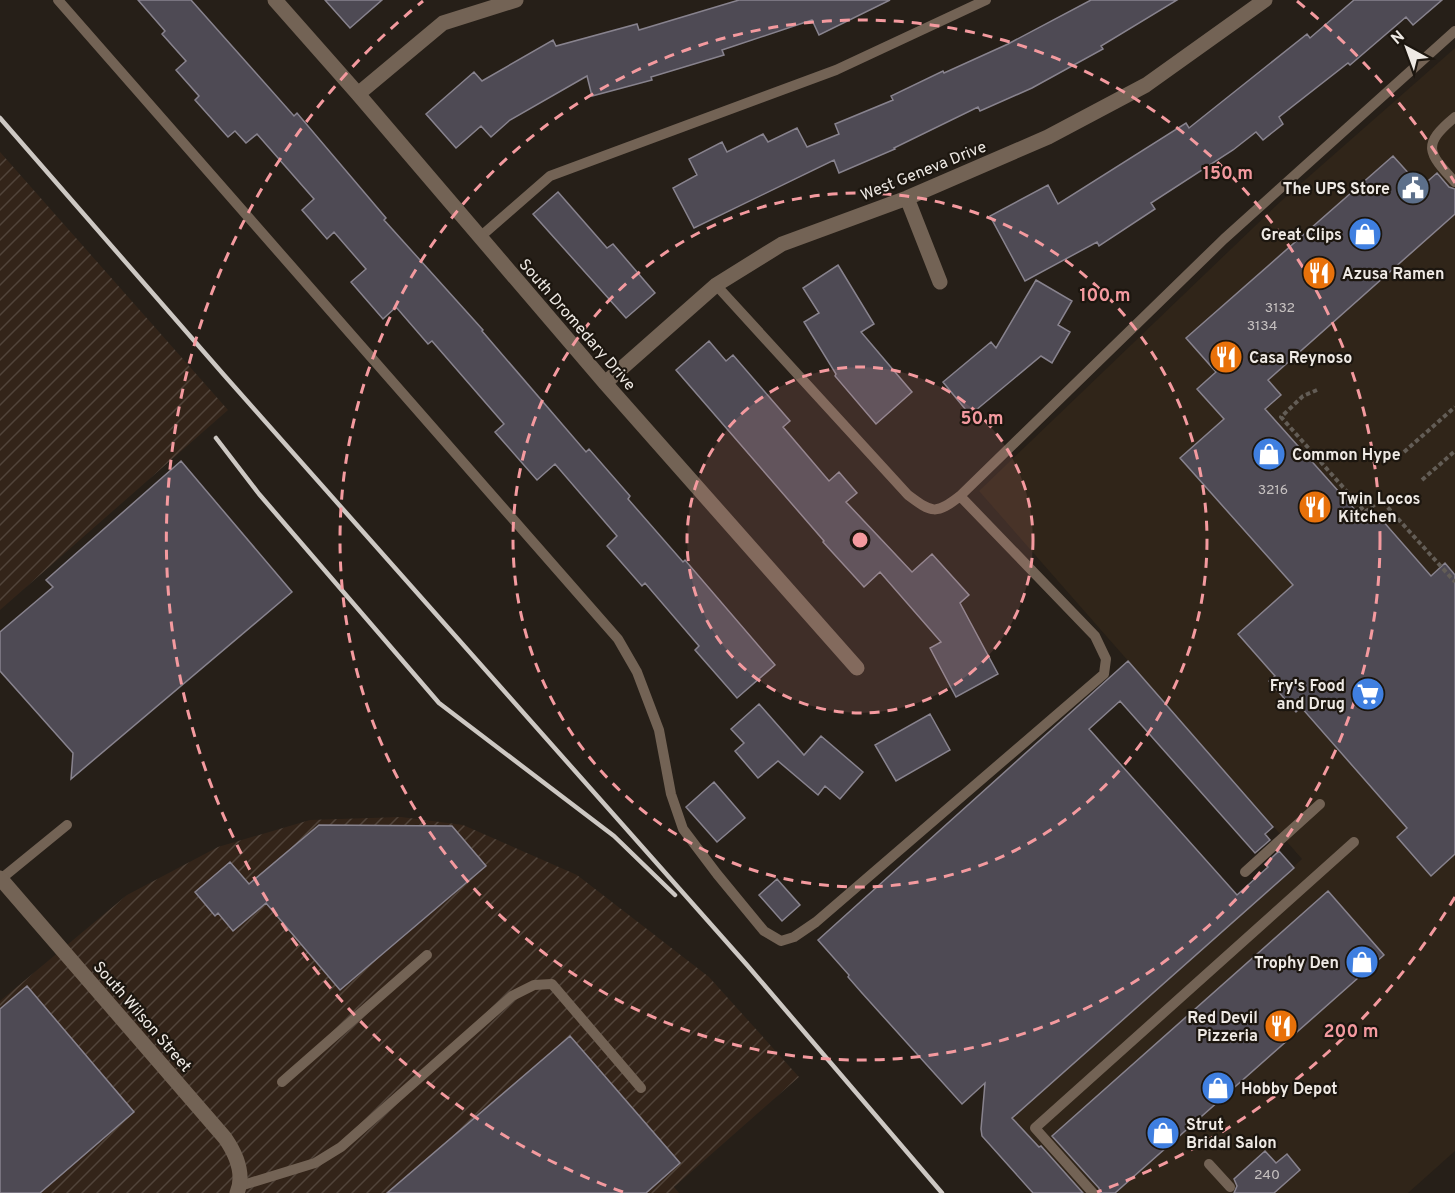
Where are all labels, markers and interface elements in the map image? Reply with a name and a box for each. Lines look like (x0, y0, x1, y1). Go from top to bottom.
north arrow (1377, 18, 1437, 78)
text: N (1388, 27, 1409, 50)
street label: West Geneva Drive (858, 137, 990, 206)
text: 150 m (1203, 163, 1253, 186)
public building icon: The UPS Store (1395, 170, 1431, 206)
place label: The UPS Store (1283, 180, 1390, 200)
shop icon: Great Clips (1347, 216, 1383, 252)
place label: Great Clips (1261, 226, 1342, 246)
street label: South Dromedary Drive (514, 255, 639, 395)
restaurant icon: Azusa Ramen (1301, 255, 1337, 291)
place label: Azusa Ramen (1342, 265, 1444, 285)
text: 100 m (1079, 285, 1131, 308)
house number: 3132 (1265, 300, 1295, 317)
house number: 3134 (1247, 318, 1277, 335)
restaurant icon: Casa Reynoso (1208, 339, 1244, 375)
place label: Casa Reynoso (1249, 349, 1352, 369)
text: 50 m (960, 408, 1004, 431)
shop icon: Common Hype (1251, 436, 1287, 472)
place label: Common Hype (1292, 446, 1401, 466)
house number: 3216 (1258, 482, 1288, 499)
restaurant icon: Twin Locos Kitchen (1297, 489, 1333, 525)
place label: Twin Locos Kitchen (1338, 490, 1421, 528)
centre of rings (850, 530, 870, 550)
supermarket icon: Fry's Food and Drug (1350, 676, 1386, 712)
place label: Fry's Food and Drug (1270, 677, 1345, 715)
shop icon: Trophy Den (1344, 944, 1380, 980)
place label: Trophy Den (1254, 954, 1339, 974)
street label: South Wilson Street (88, 958, 195, 1077)
restaurant icon: Red Devil Pizzeria (1263, 1008, 1299, 1044)
place label: Red Devil Pizzeria (1187, 1009, 1258, 1047)
text: 200 m (1323, 1021, 1379, 1044)
shop icon: Hobby Depot (1200, 1070, 1236, 1106)
place label: Hobby Depot (1241, 1080, 1338, 1100)
shop icon: Strut Bridal Salon (1145, 1115, 1181, 1151)
place label: Strut Bridal Salon (1186, 1116, 1277, 1154)
house number: 240 (1254, 1167, 1280, 1184)

